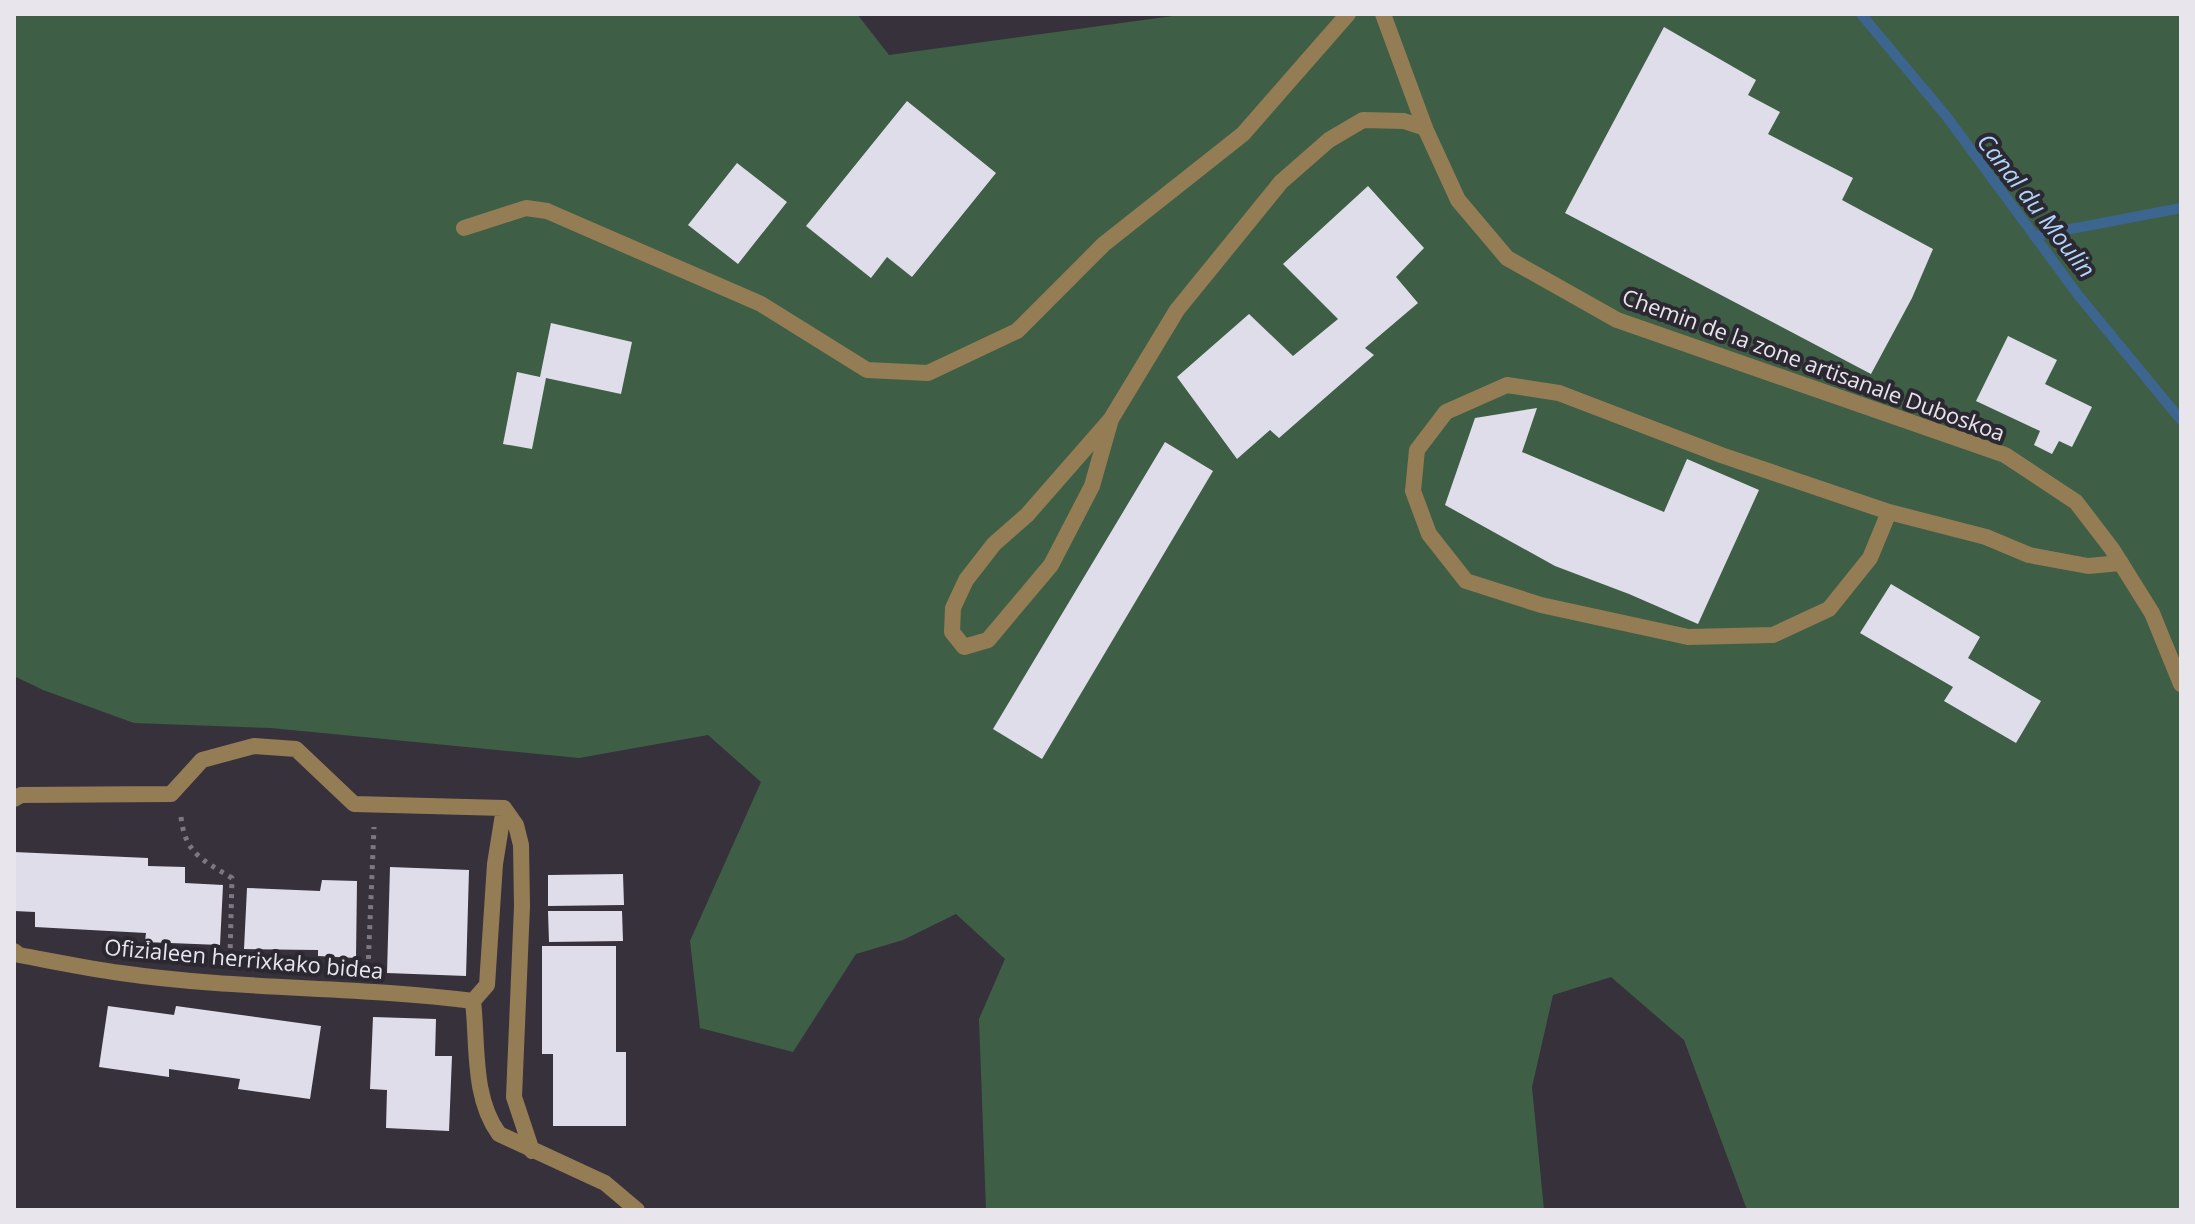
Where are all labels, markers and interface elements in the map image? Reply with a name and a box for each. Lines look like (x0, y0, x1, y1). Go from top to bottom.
water label: Canal du Moulin (1970, 126, 2104, 284)
street label: Chemin de la zone artisanale Duboskoa (1618, 281, 2010, 447)
street label: Ofizialeen herrixkako bidea (103, 931, 385, 985)

